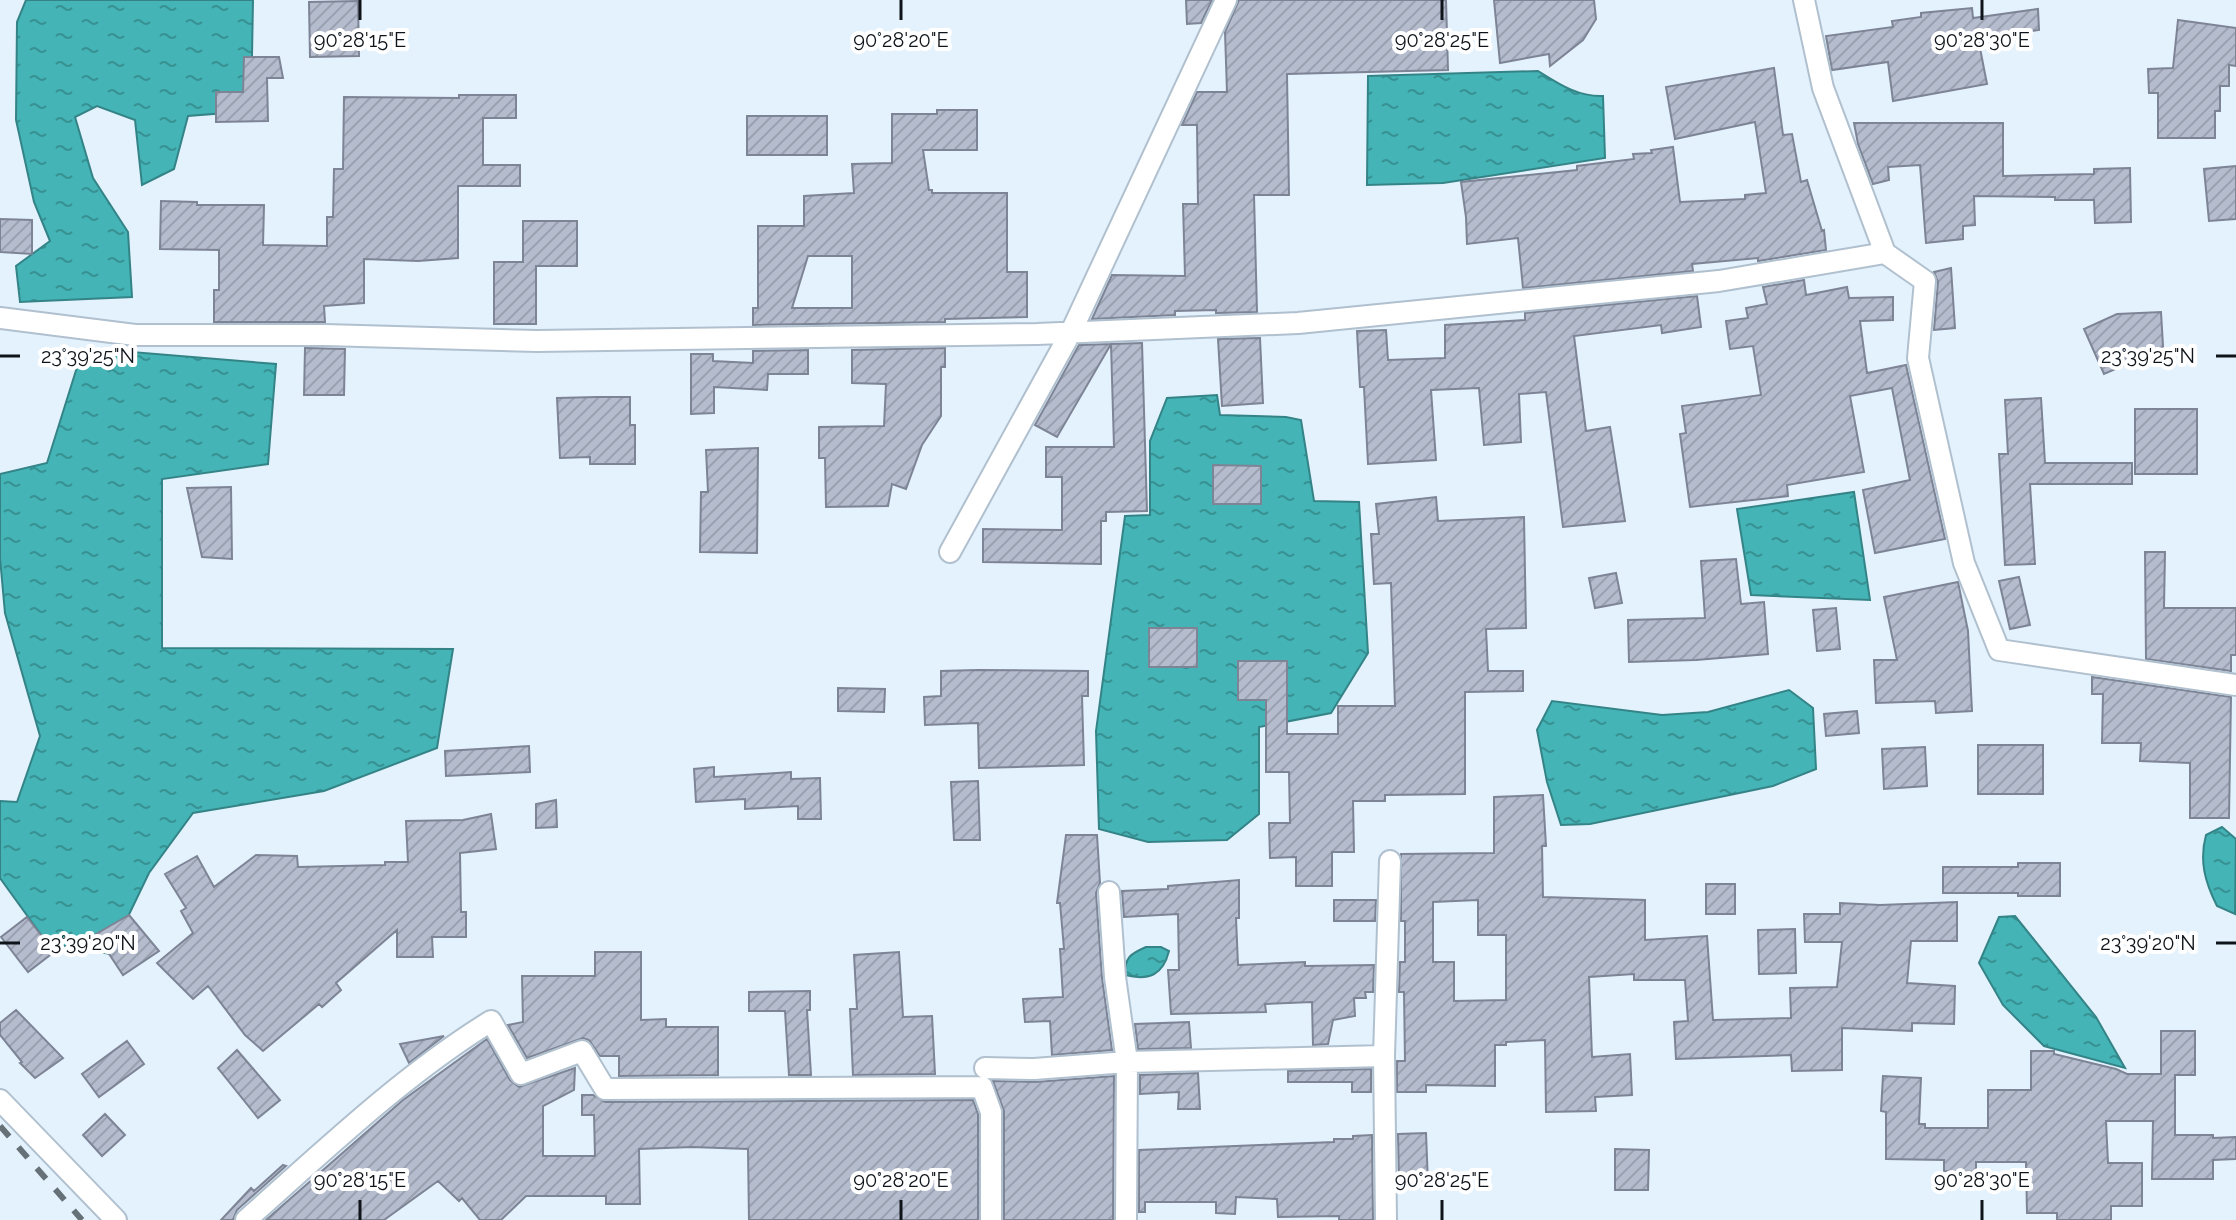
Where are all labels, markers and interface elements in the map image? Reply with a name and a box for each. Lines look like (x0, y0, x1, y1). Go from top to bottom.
text: 90°28'15"E (314, 28, 406, 52)
text: 90°28'20"E (853, 28, 949, 52)
text: 90°28'25"E (1395, 28, 1489, 52)
text: 90°28'30"E (1934, 28, 2030, 52)
text: 23°39'25"N (41, 344, 135, 368)
text: 23°39'25"N (2101, 344, 2195, 368)
text: 23°39'20"N (40, 931, 136, 955)
text: 23°39'20"N (2100, 931, 2196, 955)
text: 90°28'15"E (314, 1168, 406, 1192)
text: 90°28'20"E (853, 1168, 949, 1192)
text: 90°28'25"E (1395, 1168, 1489, 1192)
text: 90°28'30"E (1934, 1168, 2030, 1192)

